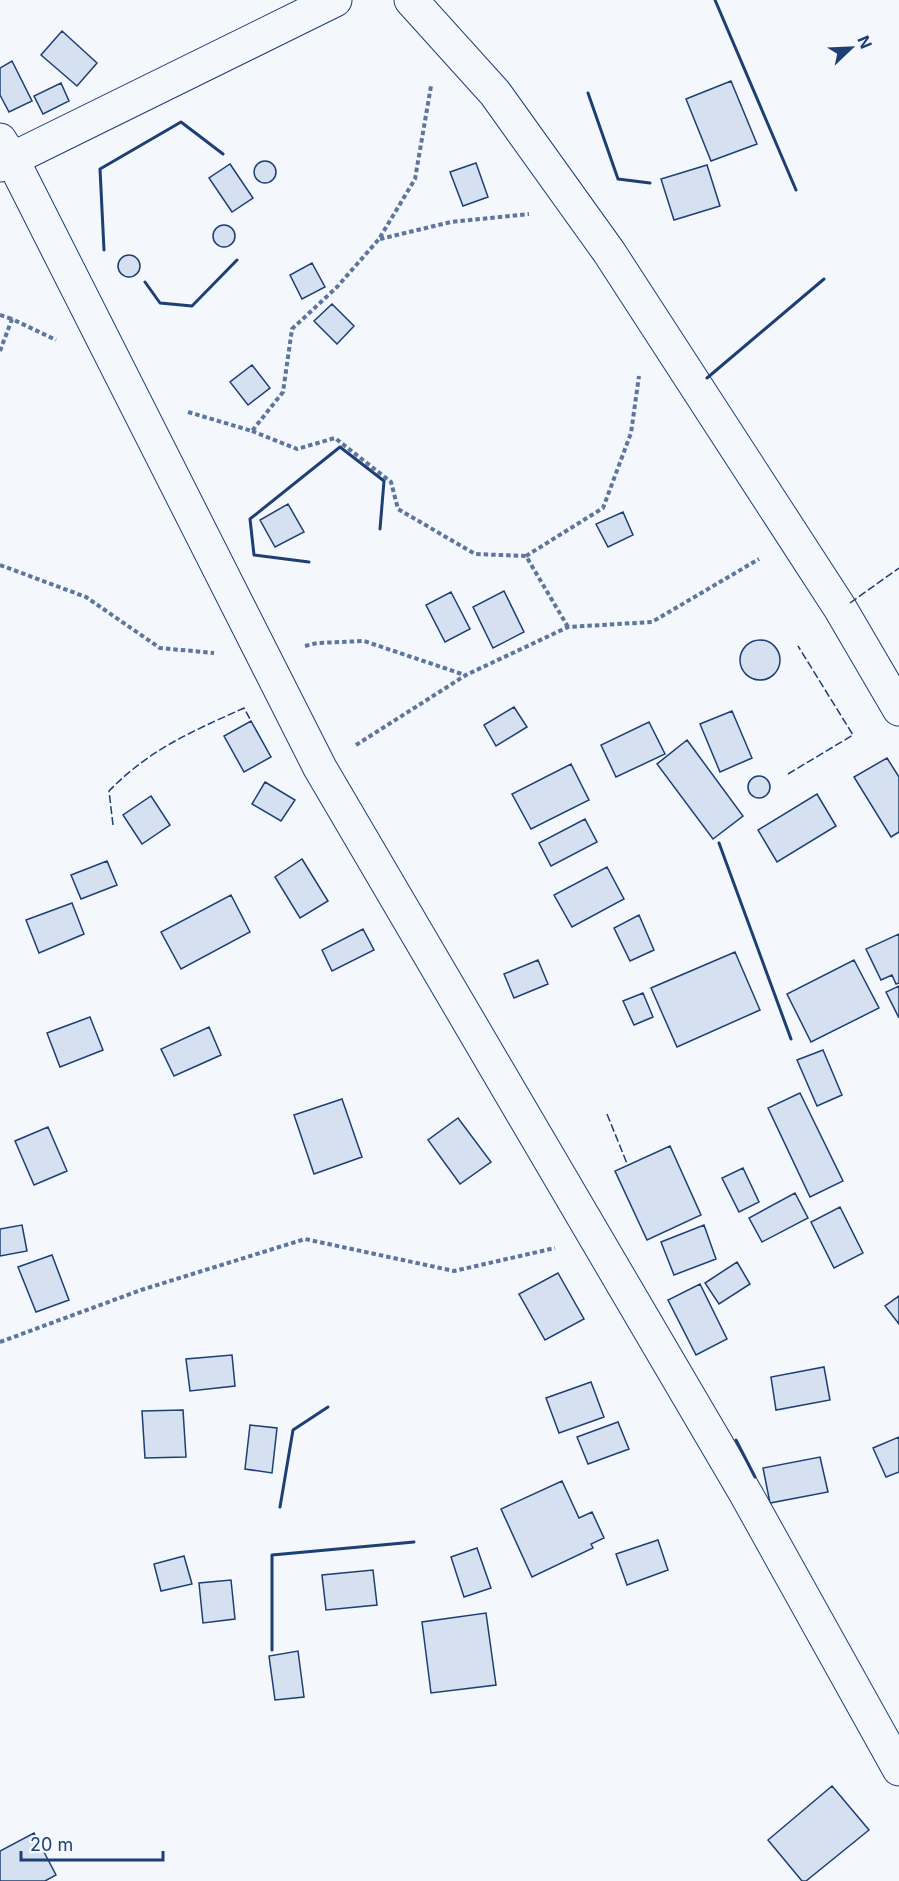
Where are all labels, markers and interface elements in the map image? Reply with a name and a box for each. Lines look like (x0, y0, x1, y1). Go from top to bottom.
north arrow (821, 18, 881, 78)
text: N (853, 33, 876, 52)
scale bar (21, 1824, 164, 1862)
text: 20 m (30, 1834, 73, 1855)

